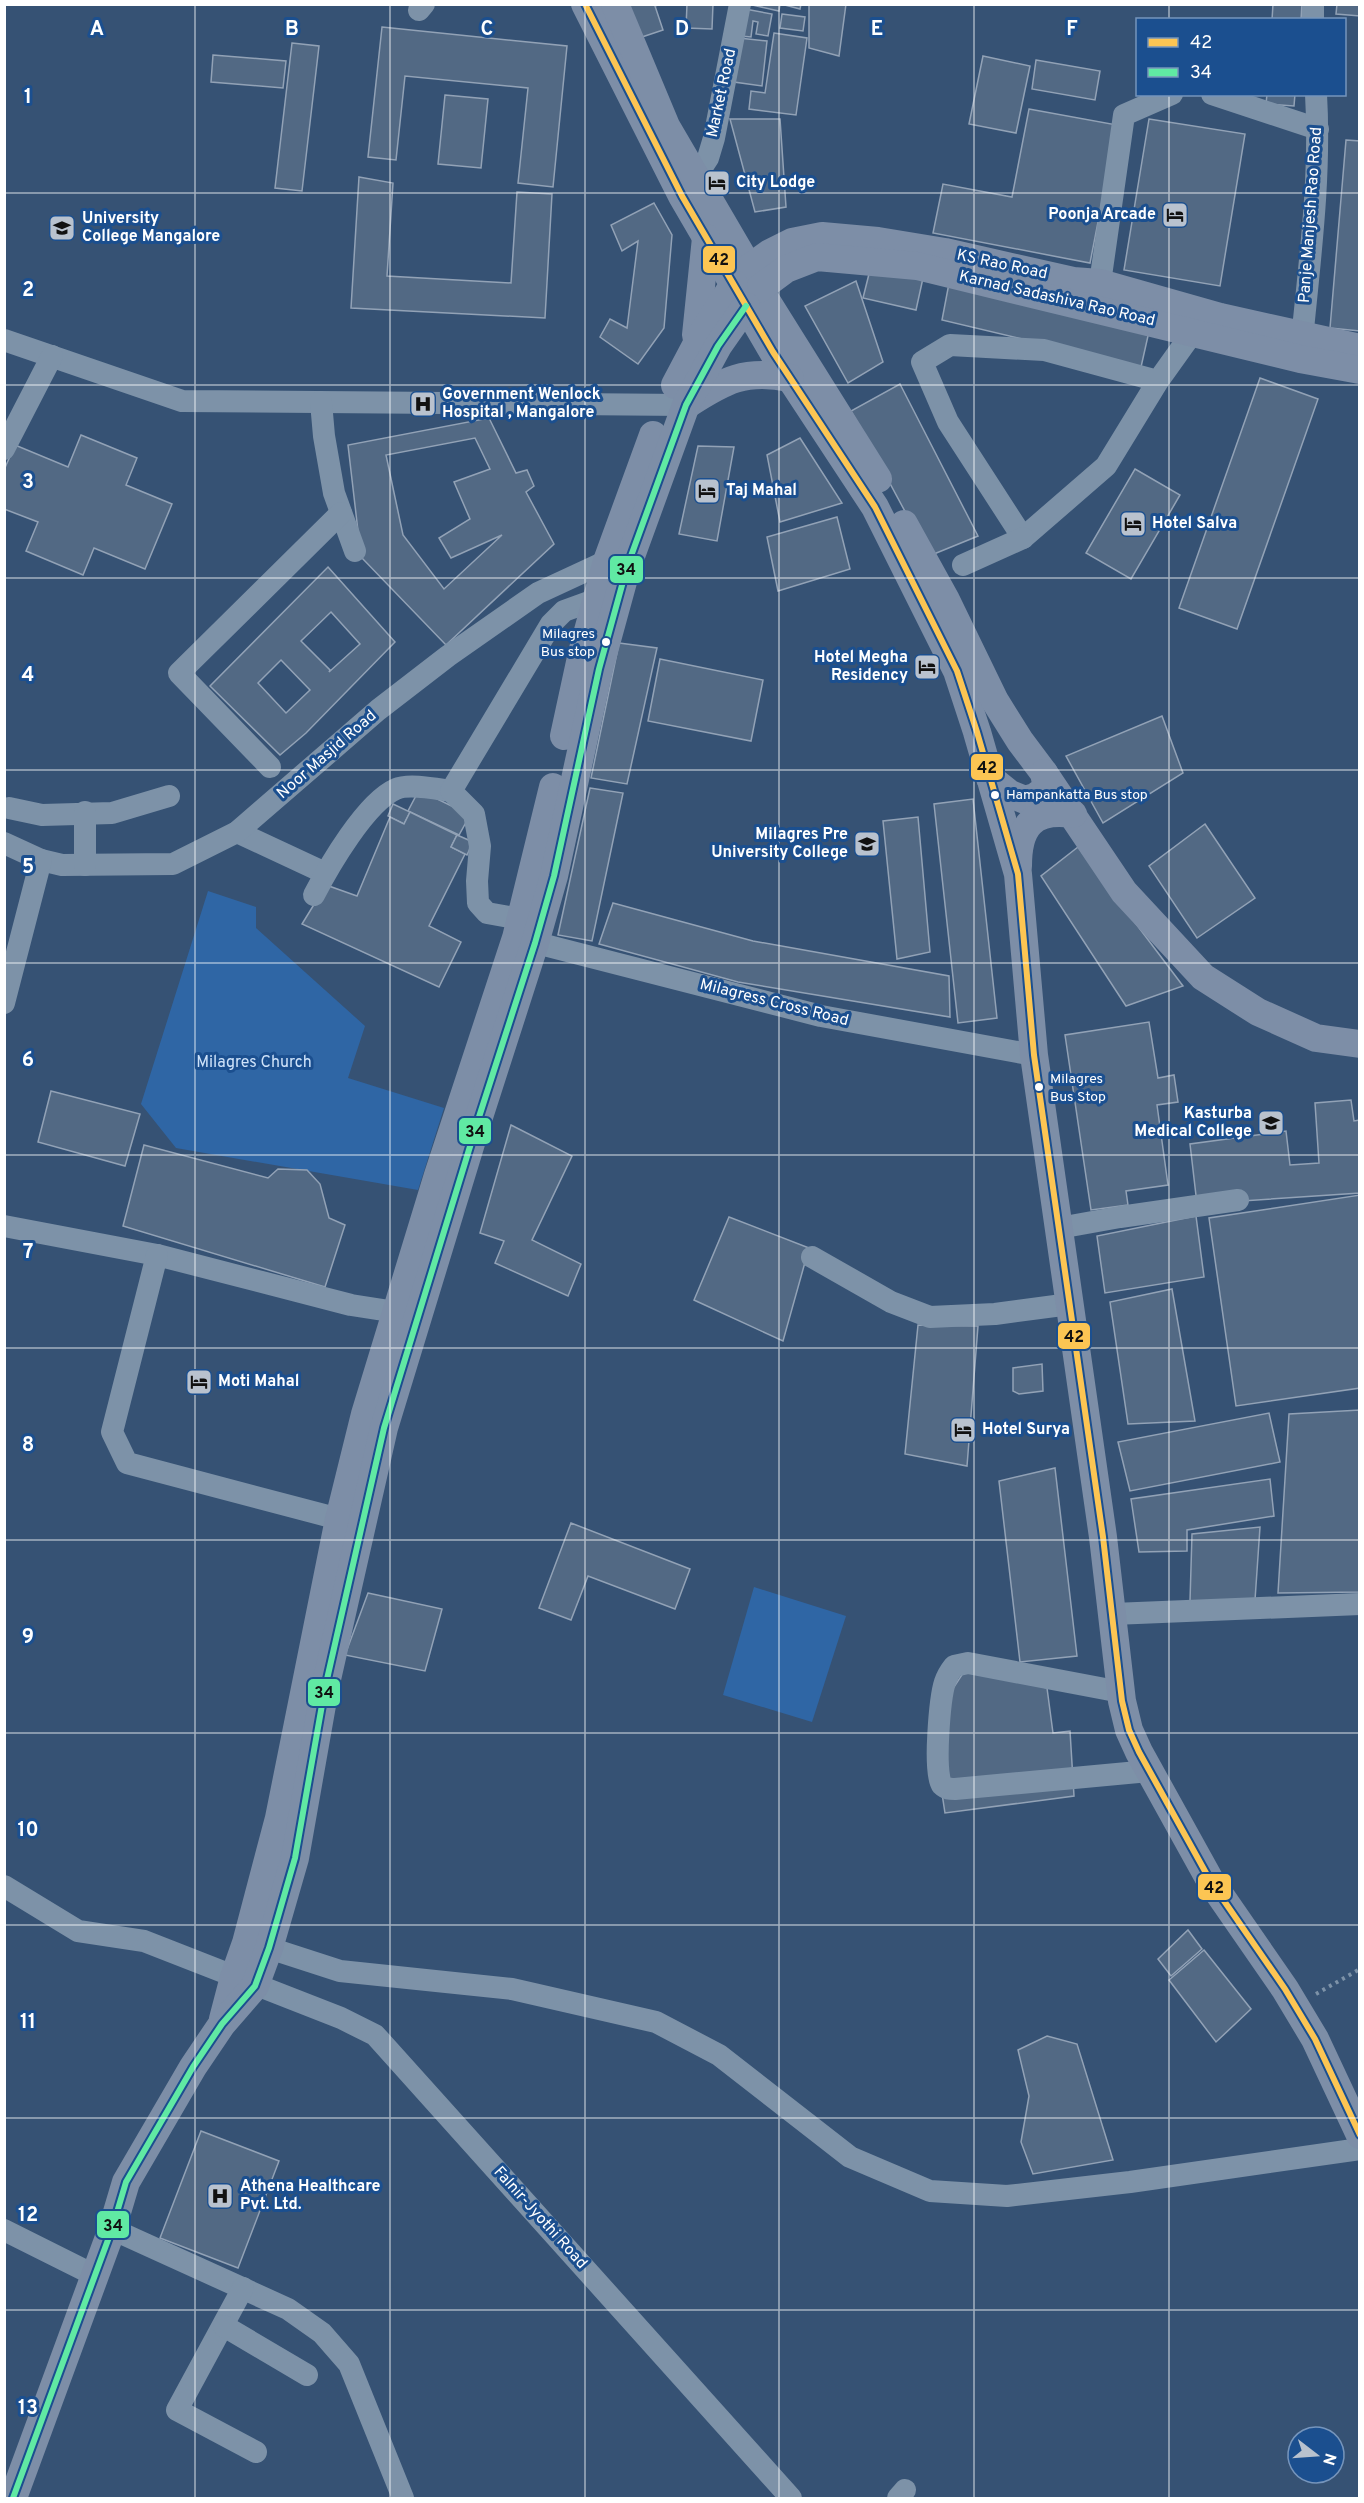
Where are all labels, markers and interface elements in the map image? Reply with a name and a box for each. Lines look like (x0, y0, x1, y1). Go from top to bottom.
text: A (90, 17, 104, 43)
text: B (285, 17, 299, 43)
text: C (481, 17, 493, 43)
text: D (675, 17, 689, 43)
text: E (871, 17, 883, 43)
text: F (1066, 17, 1078, 43)
legend (1136, 18, 1346, 96)
text: 42 (1190, 32, 1212, 55)
street label: Market Road (703, 47, 741, 139)
text: 34 (1190, 62, 1212, 85)
text: 1 (24, 85, 32, 111)
street label: Panje Manjesh Rao Road (1295, 126, 1327, 304)
hotel icon: City Lodge (702, 168, 732, 198)
place label: City Lodge (736, 173, 815, 193)
hotel icon: Poonja Arcade (1160, 200, 1190, 230)
place label: Poonja Arcade (1048, 205, 1156, 225)
place label: University College Mangalore (82, 209, 220, 247)
school or university icon: University College Mangalore (47, 213, 77, 243)
line badge: 42 (702, 245, 736, 274)
street label: KS Rao Road (955, 246, 1049, 284)
text: 42 (709, 251, 729, 271)
street label: Karnad Sadashiva Rao Road (957, 267, 1157, 331)
text: 2 (22, 278, 34, 304)
place label: Government Wenlock Hospital , Mangalore (442, 385, 601, 423)
hospital icon: Government Wenlock Hospital , Mangalore (408, 389, 438, 419)
text: 3 (22, 470, 34, 496)
hotel icon: Taj Mahal (692, 476, 722, 506)
place label: Taj Mahal (726, 481, 797, 501)
hotel icon: Hotel Salva (1118, 509, 1148, 539)
place label: Hotel Salva (1152, 514, 1237, 534)
line badge: 34 (609, 555, 644, 584)
text: 34 (616, 561, 636, 581)
place label: Milagres Bus stop (541, 626, 595, 661)
marker: Milagres Bus stop (600, 636, 612, 648)
place label: Hotel Megha Residency (814, 648, 908, 686)
hotel icon: Hotel Megha Residency (912, 652, 942, 682)
text: 4 (22, 663, 34, 689)
street label: Noor Masjid Road (273, 706, 381, 804)
line badge: 42 (970, 753, 1004, 781)
text: 42 (977, 759, 997, 779)
place label: Hampankatta Bus stop (1006, 787, 1148, 804)
marker: Hampankatta Bus stop (989, 789, 1001, 801)
place label: Milagres Pre University College (711, 825, 848, 863)
school or university icon: Milagres Pre University College (852, 829, 882, 859)
text: 5 (22, 855, 34, 881)
street label: Milagress Cross Road (698, 975, 850, 1031)
text: 6 (22, 1048, 34, 1074)
park label: Milagres Church (196, 1053, 312, 1073)
place label: Milagres Bus Stop (1050, 1071, 1106, 1106)
marker: Milagres Bus Stop (1033, 1081, 1045, 1093)
place label: Kasturba Medical College (1134, 1104, 1252, 1142)
school or university icon: Kasturba Medical College (1256, 1108, 1286, 1138)
line badge: 34 (458, 1117, 492, 1145)
text: 34 (465, 1123, 485, 1143)
text: 7 (23, 1240, 33, 1266)
line badge: 42 (1057, 1322, 1091, 1350)
text: 42 (1064, 1328, 1084, 1348)
hotel icon: Moti Mahal (184, 1367, 214, 1397)
place label: Moti Mahal (218, 1372, 299, 1392)
hotel icon: Hotel Surya (948, 1415, 978, 1445)
place label: Hotel Surya (982, 1420, 1070, 1440)
text: 8 (22, 1433, 34, 1459)
text: 9 (22, 1625, 34, 1651)
line badge: 34 (307, 1678, 341, 1707)
text: 34 (314, 1684, 334, 1704)
text: 10 (17, 1818, 39, 1844)
line badge: 42 (1197, 1873, 1232, 1901)
text: 42 (1204, 1879, 1224, 1899)
text: 11 (20, 2010, 36, 2036)
street label: Falnir-Jyothi Road (489, 2163, 591, 2273)
place label: Athena Healthcare Pvt. Ltd. (240, 2177, 380, 2215)
hospital icon: Athena Healthcare Pvt. Ltd. (205, 2181, 235, 2211)
text: 12 (18, 2203, 38, 2229)
line badge: 34 (96, 2210, 130, 2239)
text: 34 (103, 2217, 123, 2237)
text: 13 (18, 2396, 38, 2422)
north arrow (1286, 2425, 1346, 2485)
text: N (1317, 2450, 1340, 2467)

